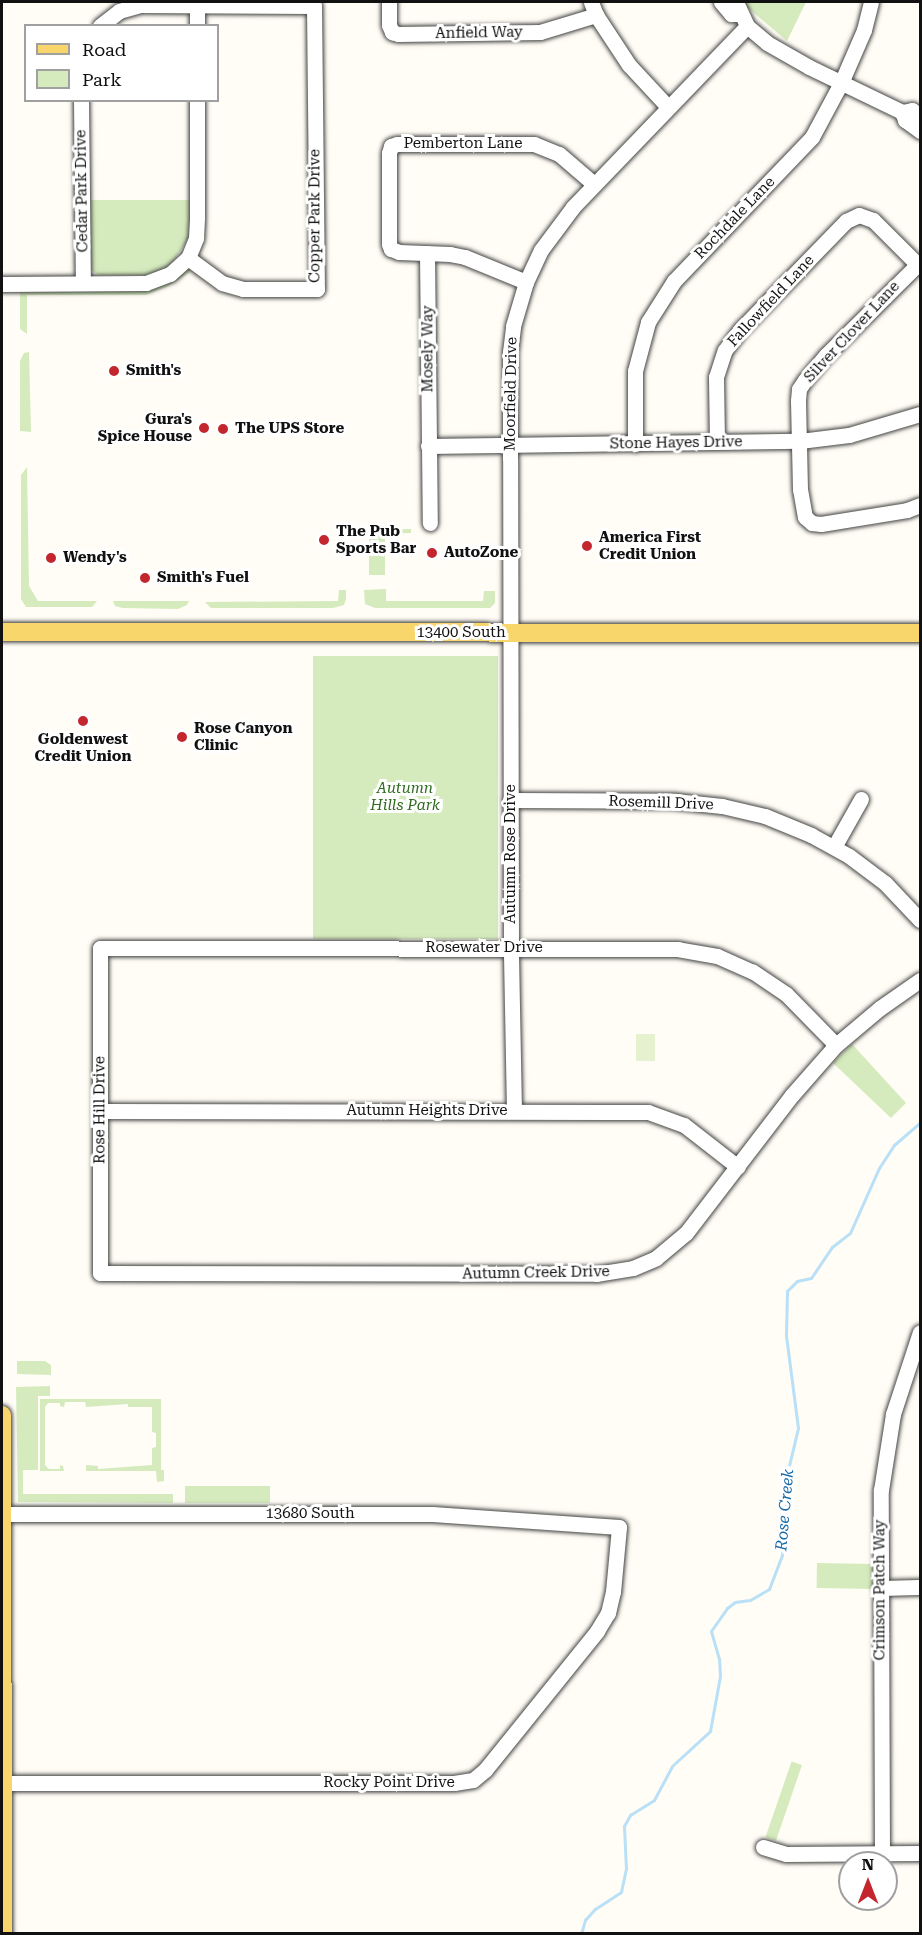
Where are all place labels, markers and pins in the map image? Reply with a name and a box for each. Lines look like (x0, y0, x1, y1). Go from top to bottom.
place label: Smith's (126, 362, 181, 380)
marker: Smith's (107, 364, 121, 378)
place label: Gura's Spice House (98, 410, 192, 445)
place label: The UPS Store (235, 420, 344, 438)
marker: Gura's Spice House (197, 421, 211, 435)
marker: The UPS Store (216, 422, 230, 436)
place label: The Pub Sports Bar (336, 522, 416, 557)
place label: America First Credit Union (599, 528, 701, 563)
marker: The Pub Sports Bar (317, 533, 331, 547)
marker: America First Credit Union (580, 539, 594, 553)
place label: AutoZone (444, 544, 518, 562)
marker: AutoZone (425, 546, 439, 560)
place label: Wendy's (63, 549, 127, 567)
marker: Wendy's (44, 551, 58, 565)
place label: Smith's Fuel (157, 569, 249, 587)
marker: Smith's Fuel (138, 571, 152, 585)
marker: Goldenwest Credit Union (76, 714, 90, 728)
place label: Rose Canyon Clinic (194, 719, 293, 754)
place label: Goldenwest Credit Union (34, 730, 132, 765)
marker: Rose Canyon Clinic (175, 730, 189, 744)

